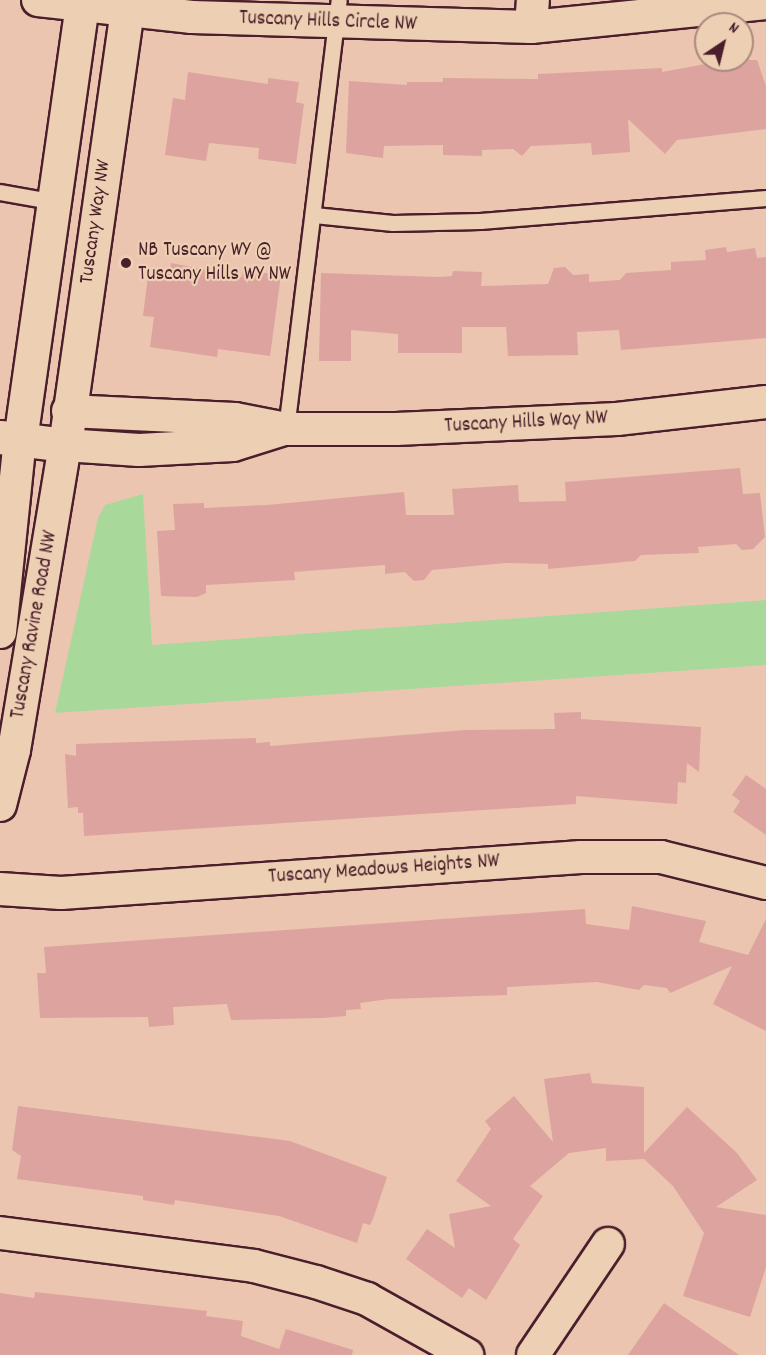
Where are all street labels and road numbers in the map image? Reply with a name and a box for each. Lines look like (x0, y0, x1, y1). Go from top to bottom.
street label: Tuscany Hills Circle NW (239, 6, 417, 38)
street label: Tuscany Way NW (75, 158, 117, 286)
street label: Tuscany Hills Way NW (444, 406, 608, 440)
street label: Tuscany Ravine Road NW (6, 529, 64, 721)
street label: Tuscany Meadows Heights NW (267, 849, 501, 891)

